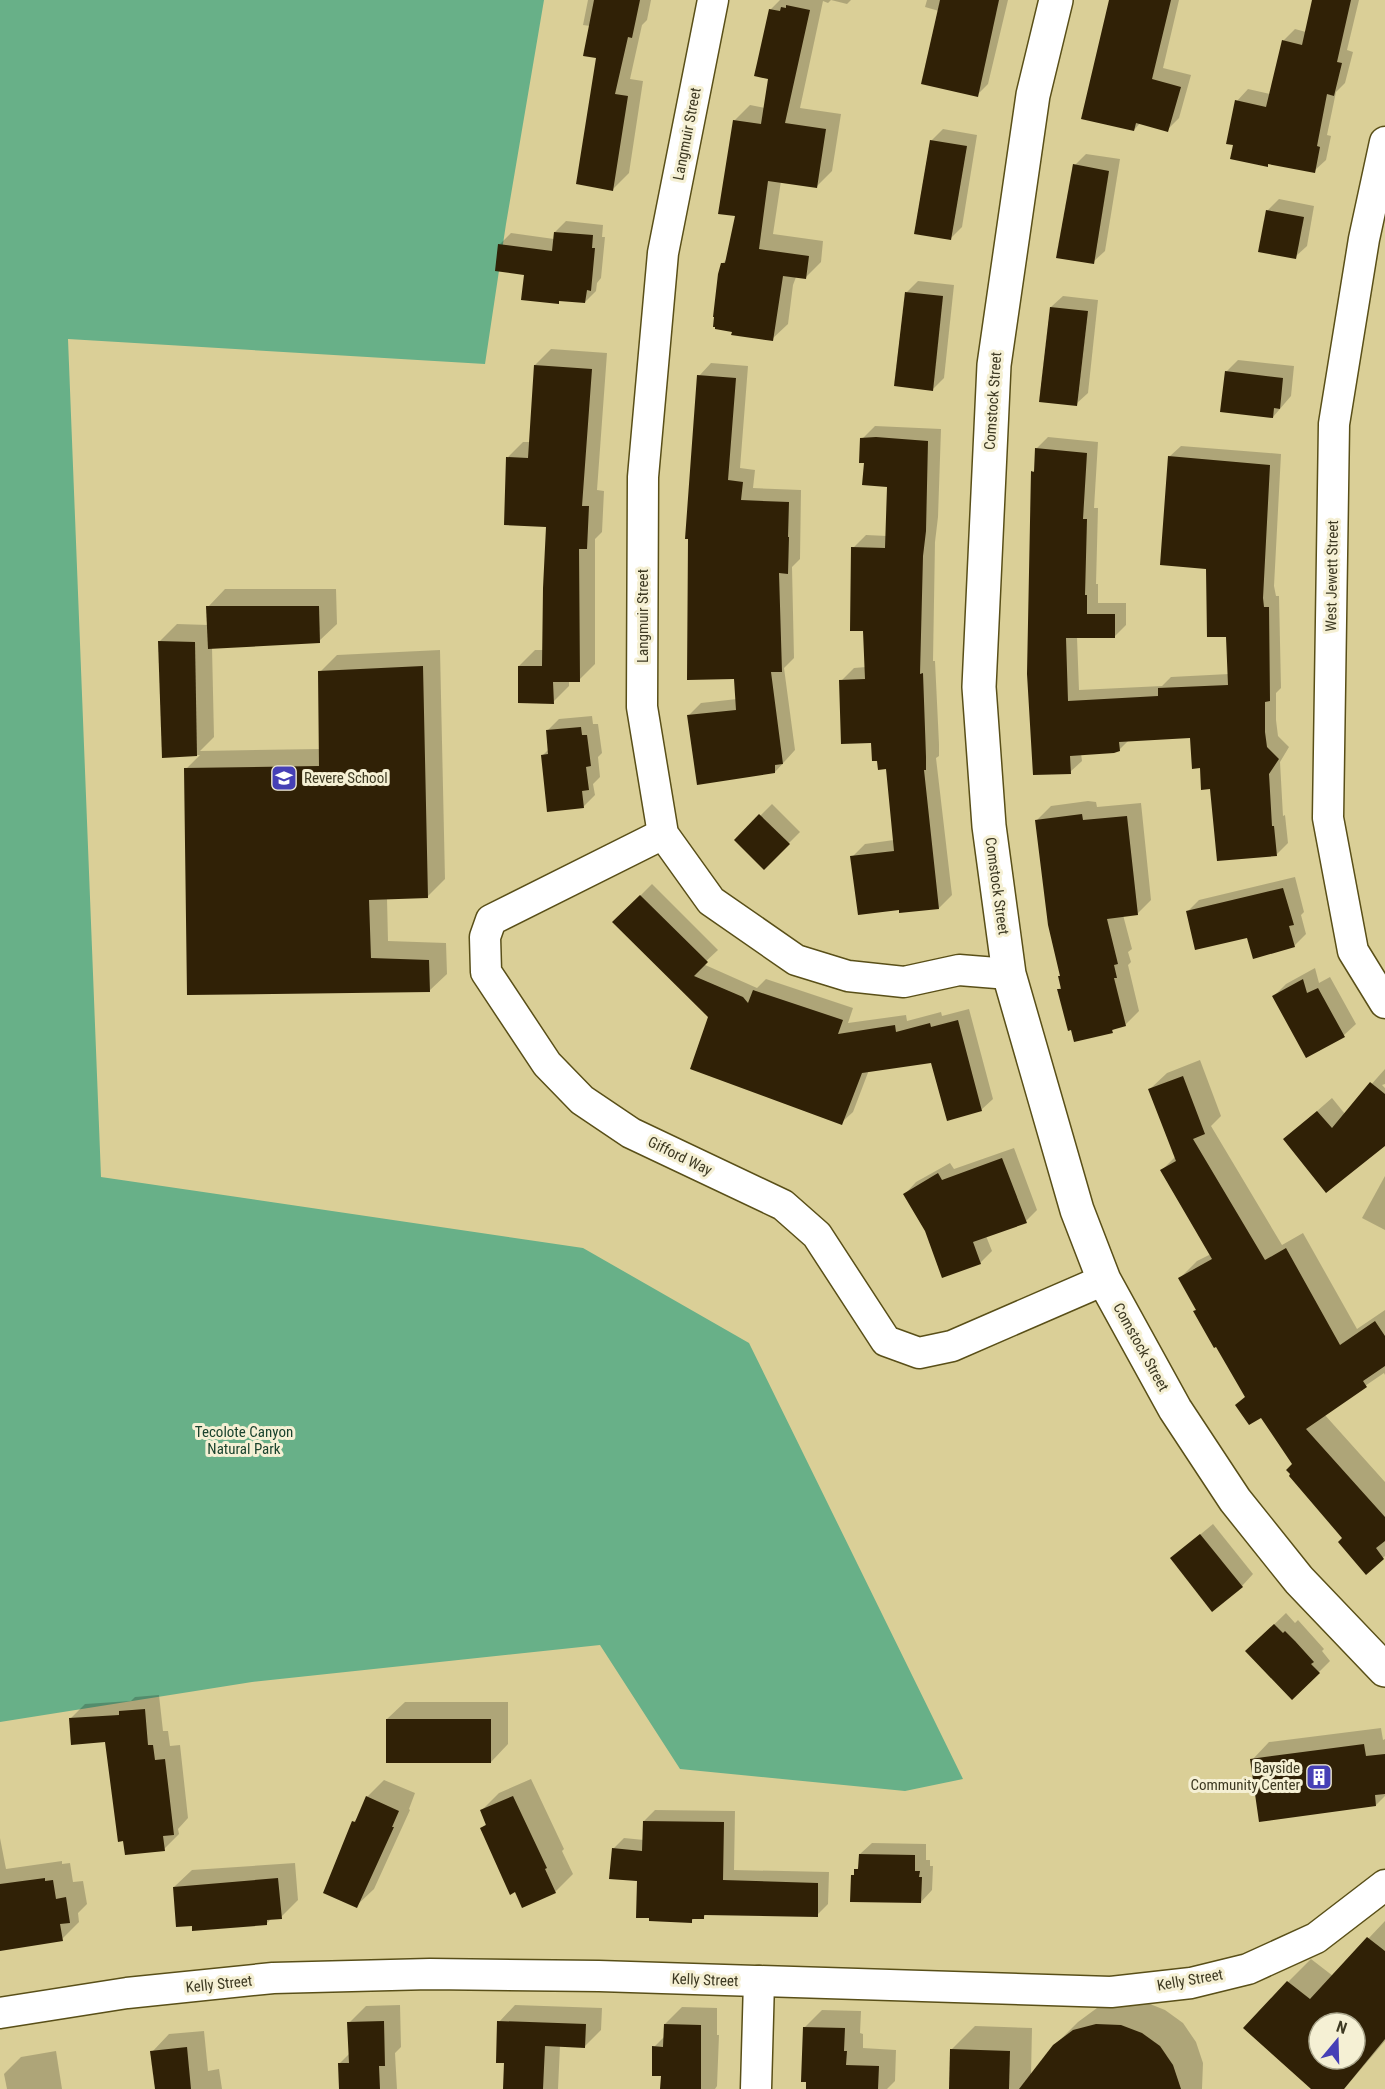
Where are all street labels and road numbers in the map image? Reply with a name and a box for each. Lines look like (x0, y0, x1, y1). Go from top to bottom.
street label: Langmuir Street (669, 86, 705, 182)
street label: Comstock Street (981, 351, 1005, 451)
street label: West Jewett Street (1322, 520, 1342, 632)
street label: Langmuir Street (634, 569, 652, 663)
street label: Comstock Street (981, 836, 1013, 936)
street label: Gifford Way (645, 1133, 715, 1179)
street label: Comstock Street (1109, 1300, 1173, 1394)
street label: Kelly Street (1156, 1965, 1224, 1995)
street label: Kelly Street (671, 1970, 739, 1990)
street label: Kelly Street (185, 1972, 253, 1996)

